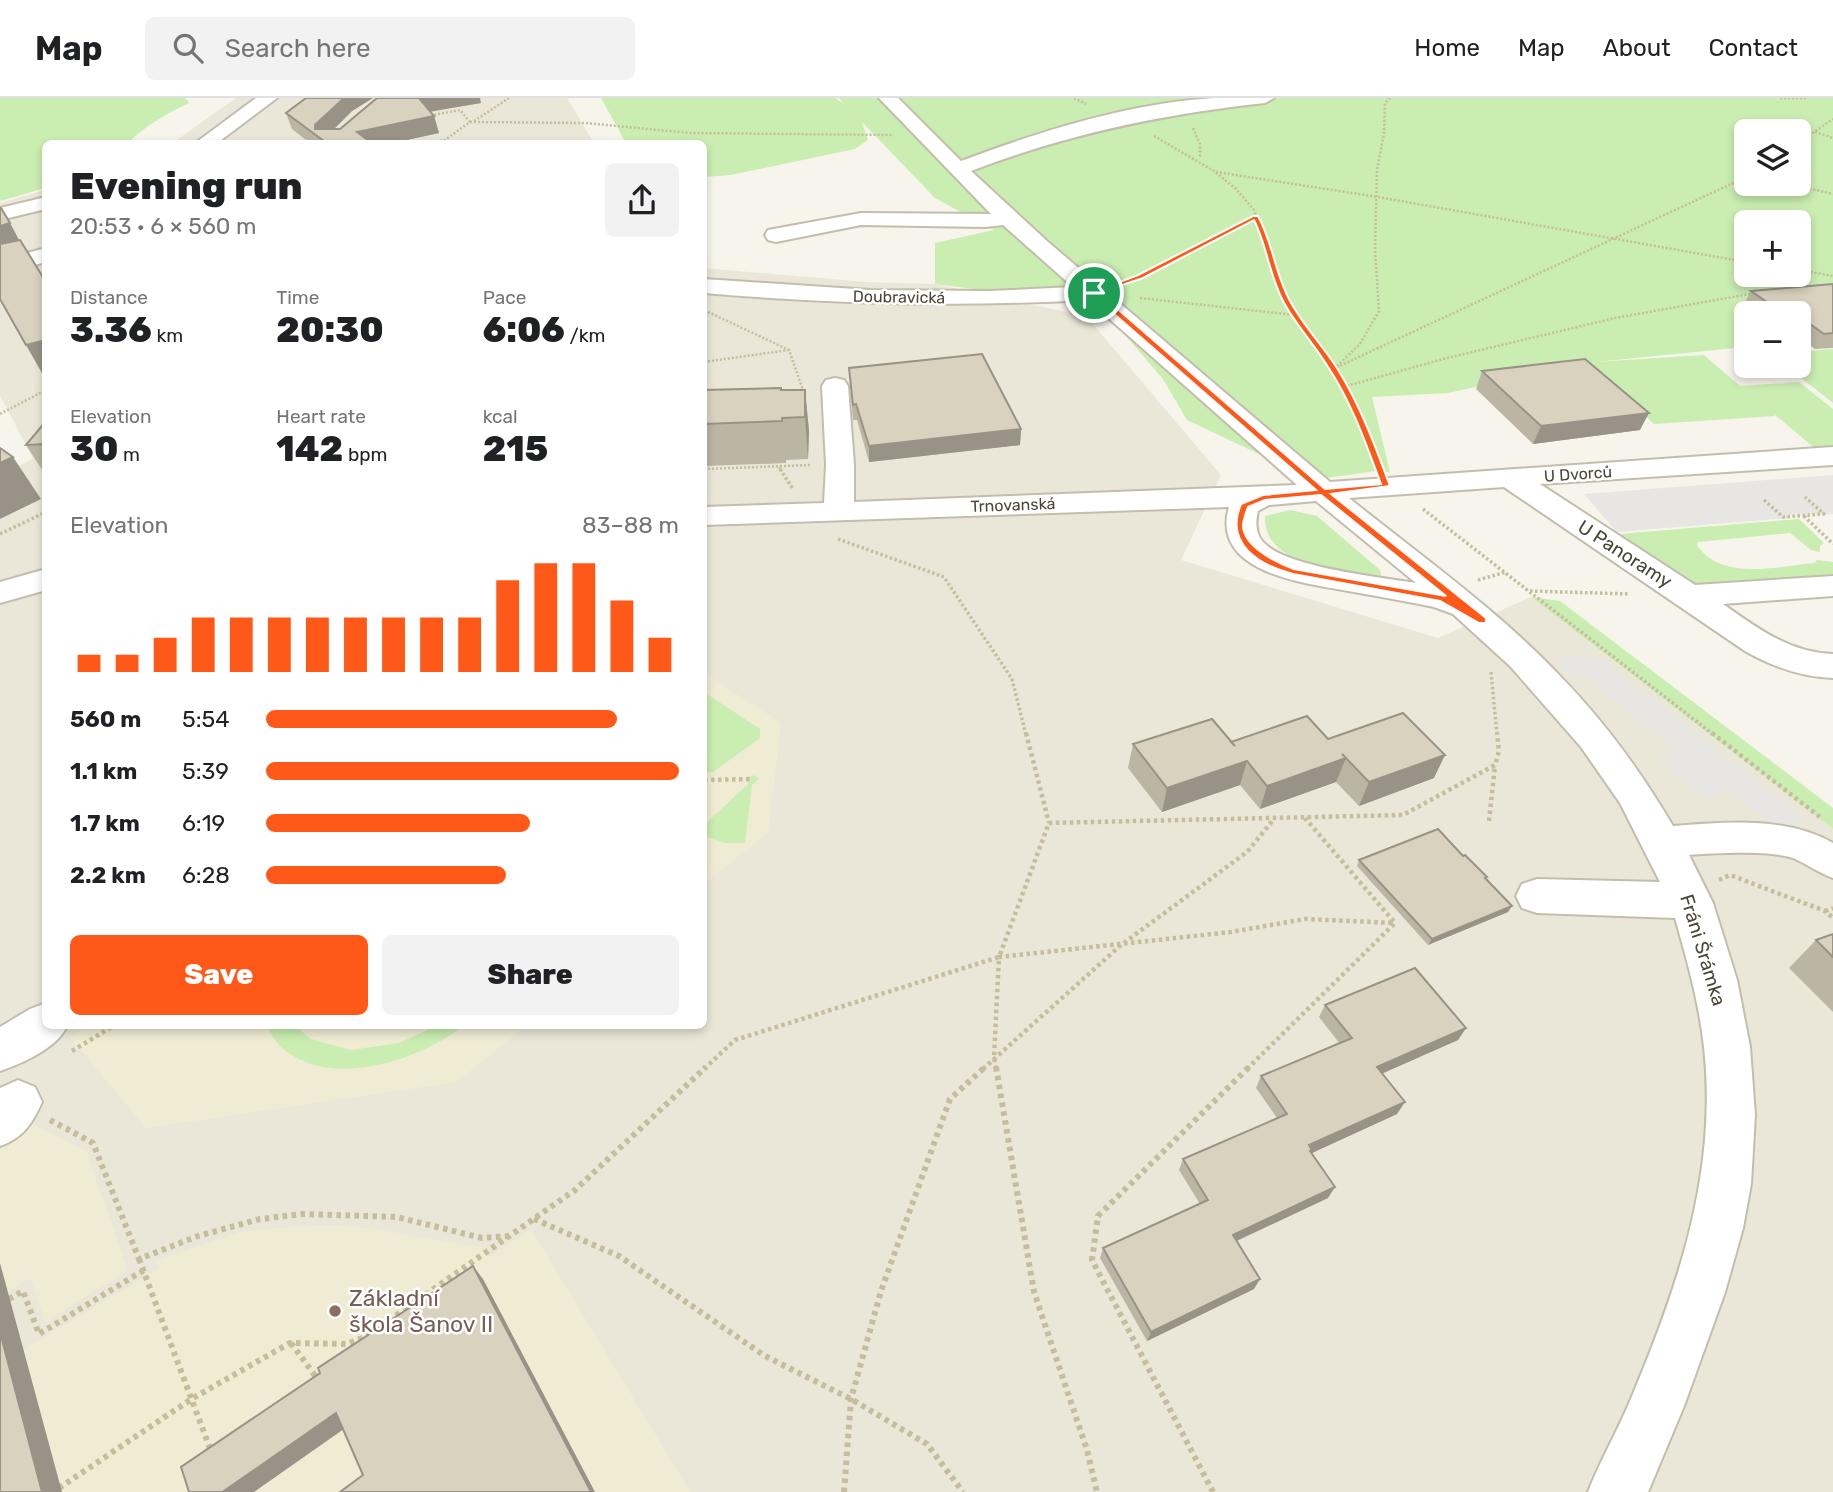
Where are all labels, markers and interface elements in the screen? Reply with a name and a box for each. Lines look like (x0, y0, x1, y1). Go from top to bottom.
search box (145, 17, 635, 80)
text: Map (35, 29, 103, 68)
icon: search (169, 29, 207, 67)
text: Search here (225, 33, 370, 64)
text: Home (1414, 34, 1480, 62)
text: Map (1518, 34, 1565, 62)
text: About (1603, 34, 1671, 62)
text: Contact (1709, 34, 1798, 62)
map controls (1734, 119, 1811, 378)
button: layers (1734, 119, 1811, 196)
text: Evening run (70, 163, 303, 209)
button: share (605, 163, 679, 237)
button: + (1734, 210, 1811, 287)
text: 20:53 · 6 × 560 m (70, 212, 257, 240)
pin (1064, 263, 1124, 323)
icon: arrive (1075, 274, 1113, 312)
text: Distance (70, 286, 148, 309)
text: Time (276, 286, 319, 309)
text: Pace (483, 286, 526, 309)
street label: Doubravická (853, 287, 945, 307)
button: − (1734, 301, 1811, 378)
text: 3.36 (70, 309, 152, 351)
text: 20:30 (276, 309, 384, 351)
text: 6:06 (483, 309, 565, 351)
text: km (152, 324, 183, 347)
text: /km (565, 324, 605, 347)
text: Elevation (70, 405, 151, 428)
text: Heart rate (276, 405, 366, 428)
text: kcal (483, 405, 518, 428)
text: 30 (70, 428, 118, 470)
text: 142 (276, 428, 343, 470)
text: 215 (483, 428, 548, 470)
text: m (118, 443, 140, 466)
text: bpm (343, 443, 387, 466)
street label: U Dvorců (1543, 462, 1613, 486)
street label: Trnovanská (970, 494, 1056, 516)
text: Elevation (70, 511, 169, 539)
text: 83–88 m (582, 511, 679, 539)
street label: U Panoramy (1574, 515, 1676, 593)
text: 560 m (70, 705, 141, 733)
text: 5:54 (182, 705, 230, 733)
text: 1.1 km (70, 757, 137, 785)
text: 5:39 (182, 757, 229, 785)
text: 1.7 km (70, 809, 140, 837)
text: 6:19 (182, 809, 225, 837)
text: 2.2 km (70, 861, 146, 889)
text: 6:28 (182, 861, 230, 889)
street label: Fráni Šrámka (1675, 891, 1731, 1009)
button: Save (70, 935, 368, 1015)
button: Share (382, 935, 679, 1015)
place label: Základní škola Šanov II (349, 1284, 493, 1338)
marker: Základní škola Šanov II (327, 1303, 343, 1319)

